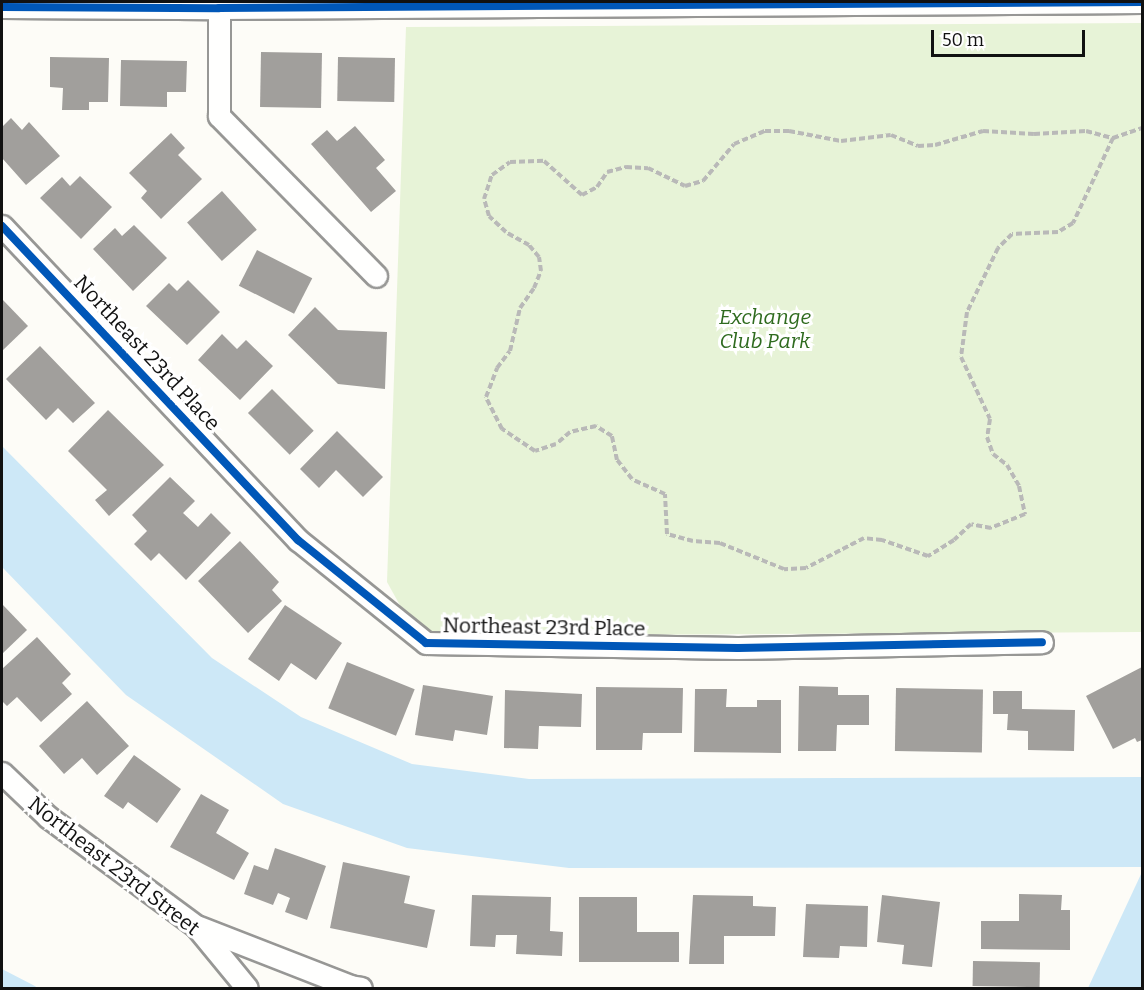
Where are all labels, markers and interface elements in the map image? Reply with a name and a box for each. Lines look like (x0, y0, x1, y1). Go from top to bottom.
scale bar (934, 18, 1088, 56)
text: 50 m (942, 29, 984, 51)
street label: Northeast 23rd Place (69, 270, 225, 436)
park label: Exchange Club Park (719, 304, 811, 354)
street label: Northeast 23rd Place (442, 613, 646, 641)
street label: Northeast 23rd Street (23, 791, 205, 941)

